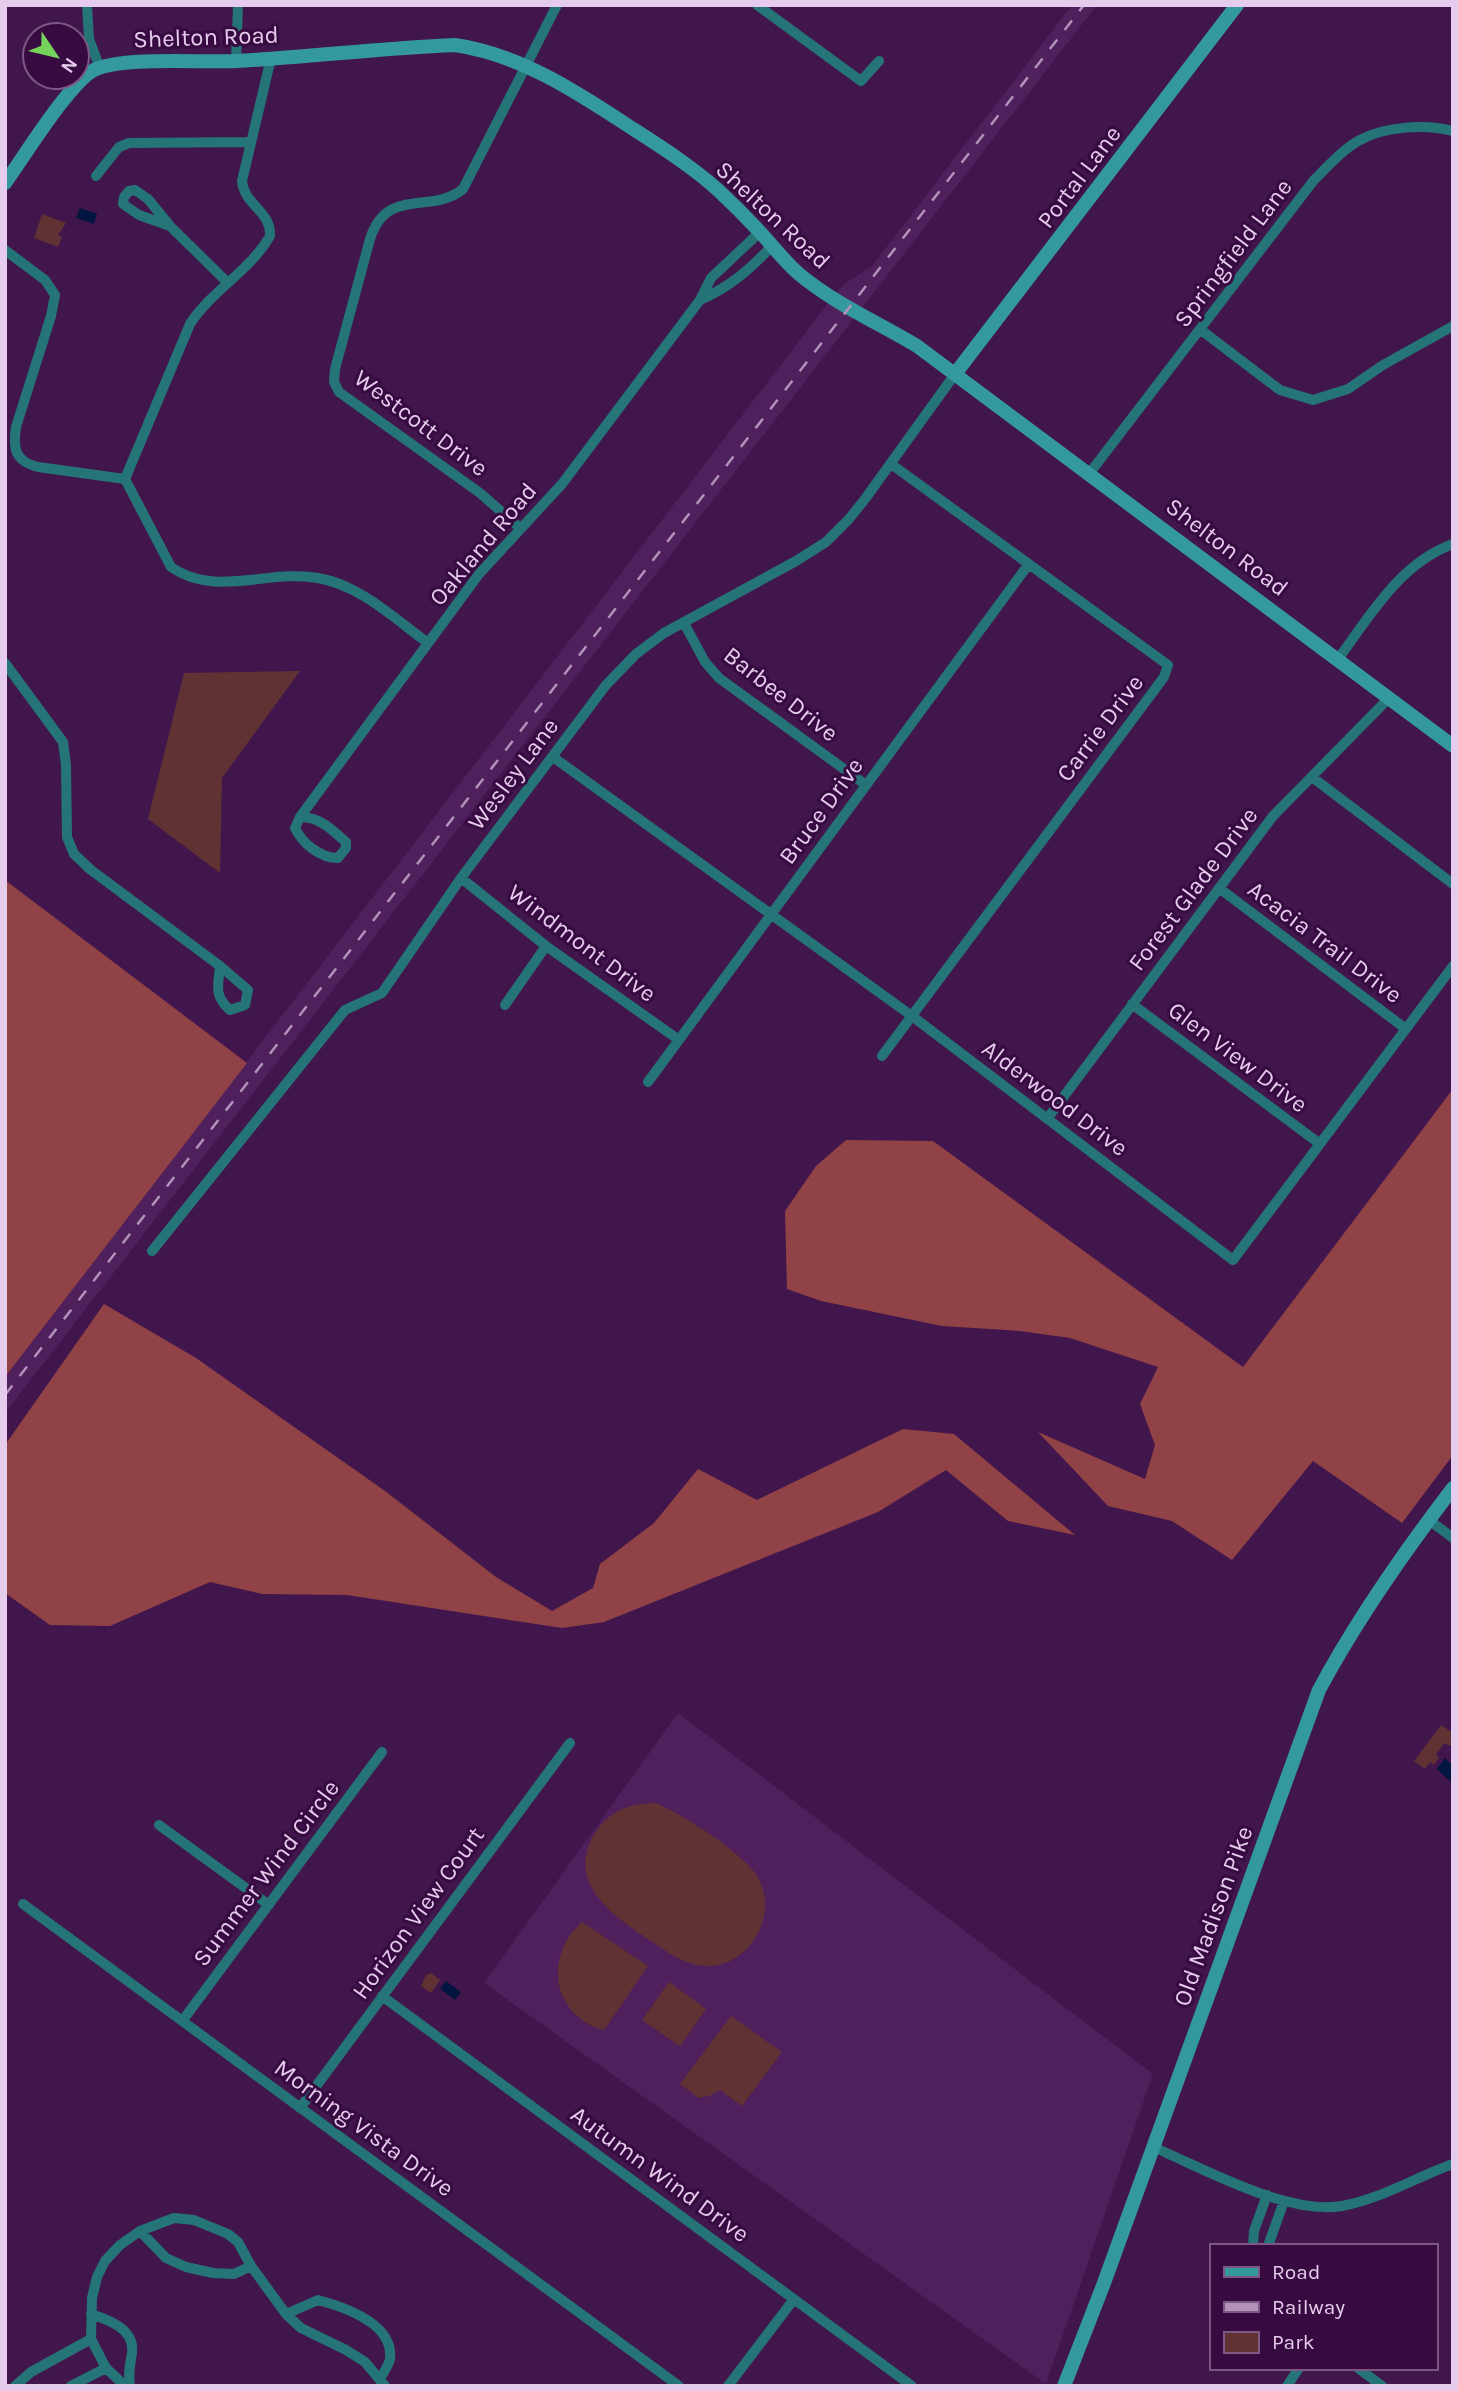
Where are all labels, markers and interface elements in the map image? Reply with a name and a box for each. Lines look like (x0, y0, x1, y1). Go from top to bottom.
street label: Shelton Road (133, 20, 279, 54)
north arrow (21, 21, 91, 91)
text: N (56, 53, 82, 77)
street label: Portal Lane (1031, 120, 1127, 234)
street label: Shelton Road (710, 155, 836, 275)
street label: Springfield Lane (1168, 173, 1298, 333)
street label: Westcott Drive (349, 364, 493, 482)
street label: Oakland Road (423, 477, 543, 611)
street label: Shelton Road (1160, 492, 1294, 602)
street label: Barbee Drive (718, 641, 844, 747)
street label: Carrie Drive (1051, 669, 1149, 787)
street label: Wesley Lane (462, 713, 564, 835)
street label: Bruce Drive (773, 752, 869, 870)
street label: Forest Glade Drive (1123, 802, 1263, 976)
street label: Acacia Trail Drive (1242, 875, 1408, 1009)
street label: Windmont Drive (502, 878, 662, 1008)
street label: Glen View Drive (1163, 996, 1313, 1118)
street label: Alderwood Drive (977, 1034, 1133, 1162)
street label: Summer Wind Circle (187, 1774, 345, 1972)
street label: Horizon View Court (346, 1822, 490, 2004)
street label: Old Madison Pike (1167, 1822, 1259, 2010)
street label: Morning Vista Drive (269, 2054, 459, 2202)
street label: Autumn Wind Drive (565, 2100, 755, 2248)
legend (1210, 2244, 1437, 2370)
text: Road (1272, 2260, 1320, 2284)
text: Railway (1272, 2295, 1345, 2319)
text: Park (1272, 2330, 1315, 2354)

